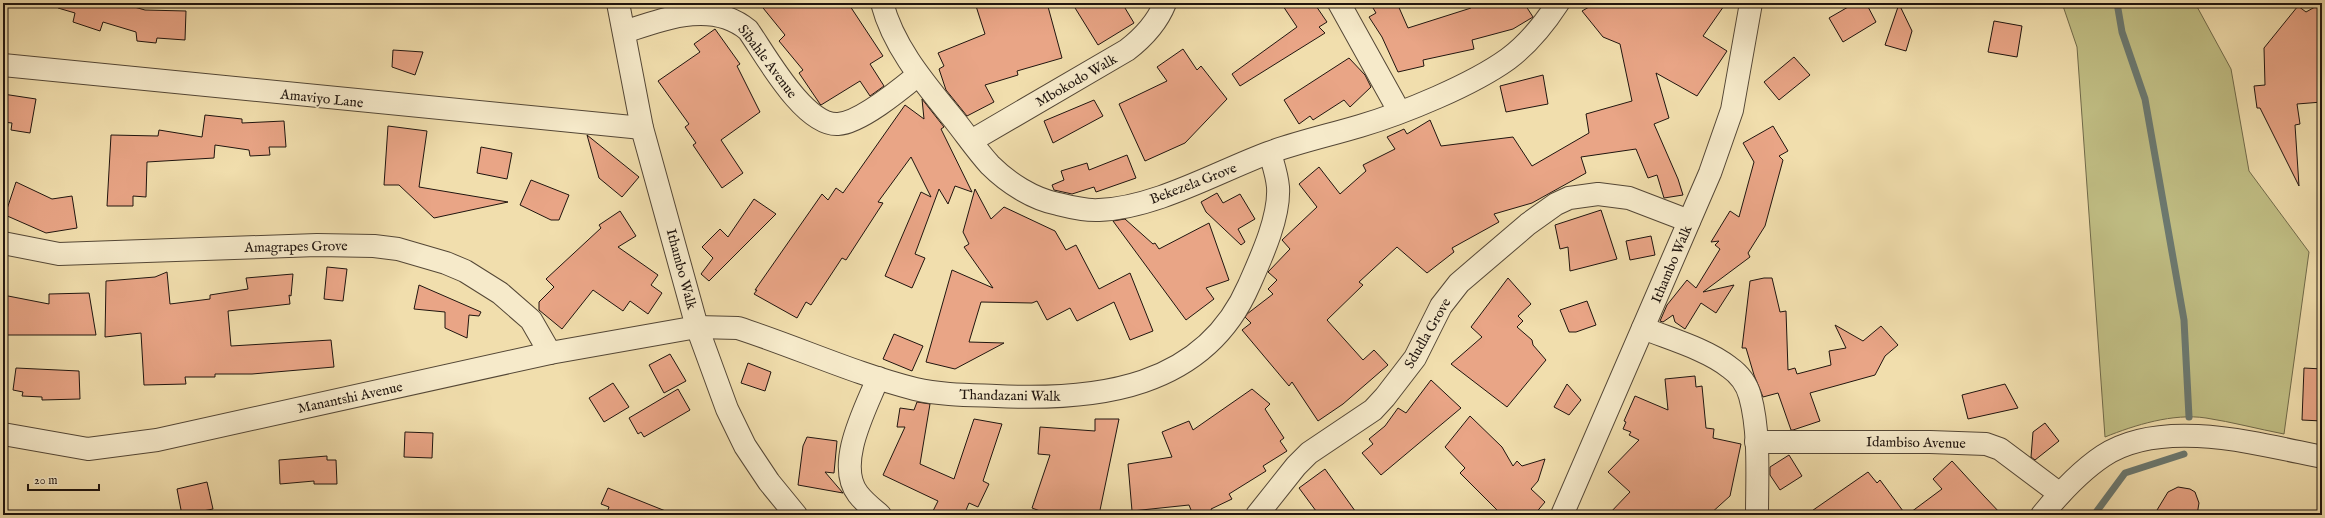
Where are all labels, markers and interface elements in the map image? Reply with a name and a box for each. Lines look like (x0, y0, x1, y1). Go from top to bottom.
street label: Sibahle Avenue (734, 21, 801, 103)
street label: Mbokodo Walk (1033, 50, 1121, 111)
street label: Amaviyo Lane (279, 86, 365, 112)
street label: Bekezela Grove (1147, 159, 1240, 209)
street label: Ithambo Walk (1647, 222, 1697, 306)
street label: Ithambo Walk (662, 227, 701, 312)
street label: Amagrapes Grove (243, 237, 348, 257)
street label: Sdudla Grove (1400, 294, 1456, 372)
street label: Manantshi Avenue (296, 378, 405, 418)
street label: Thandazani Walk (959, 386, 1061, 406)
street label: Idambiso Avenue (1866, 433, 1967, 453)
scale bar (28, 466, 99, 492)
text: 20 m (34, 473, 57, 488)

